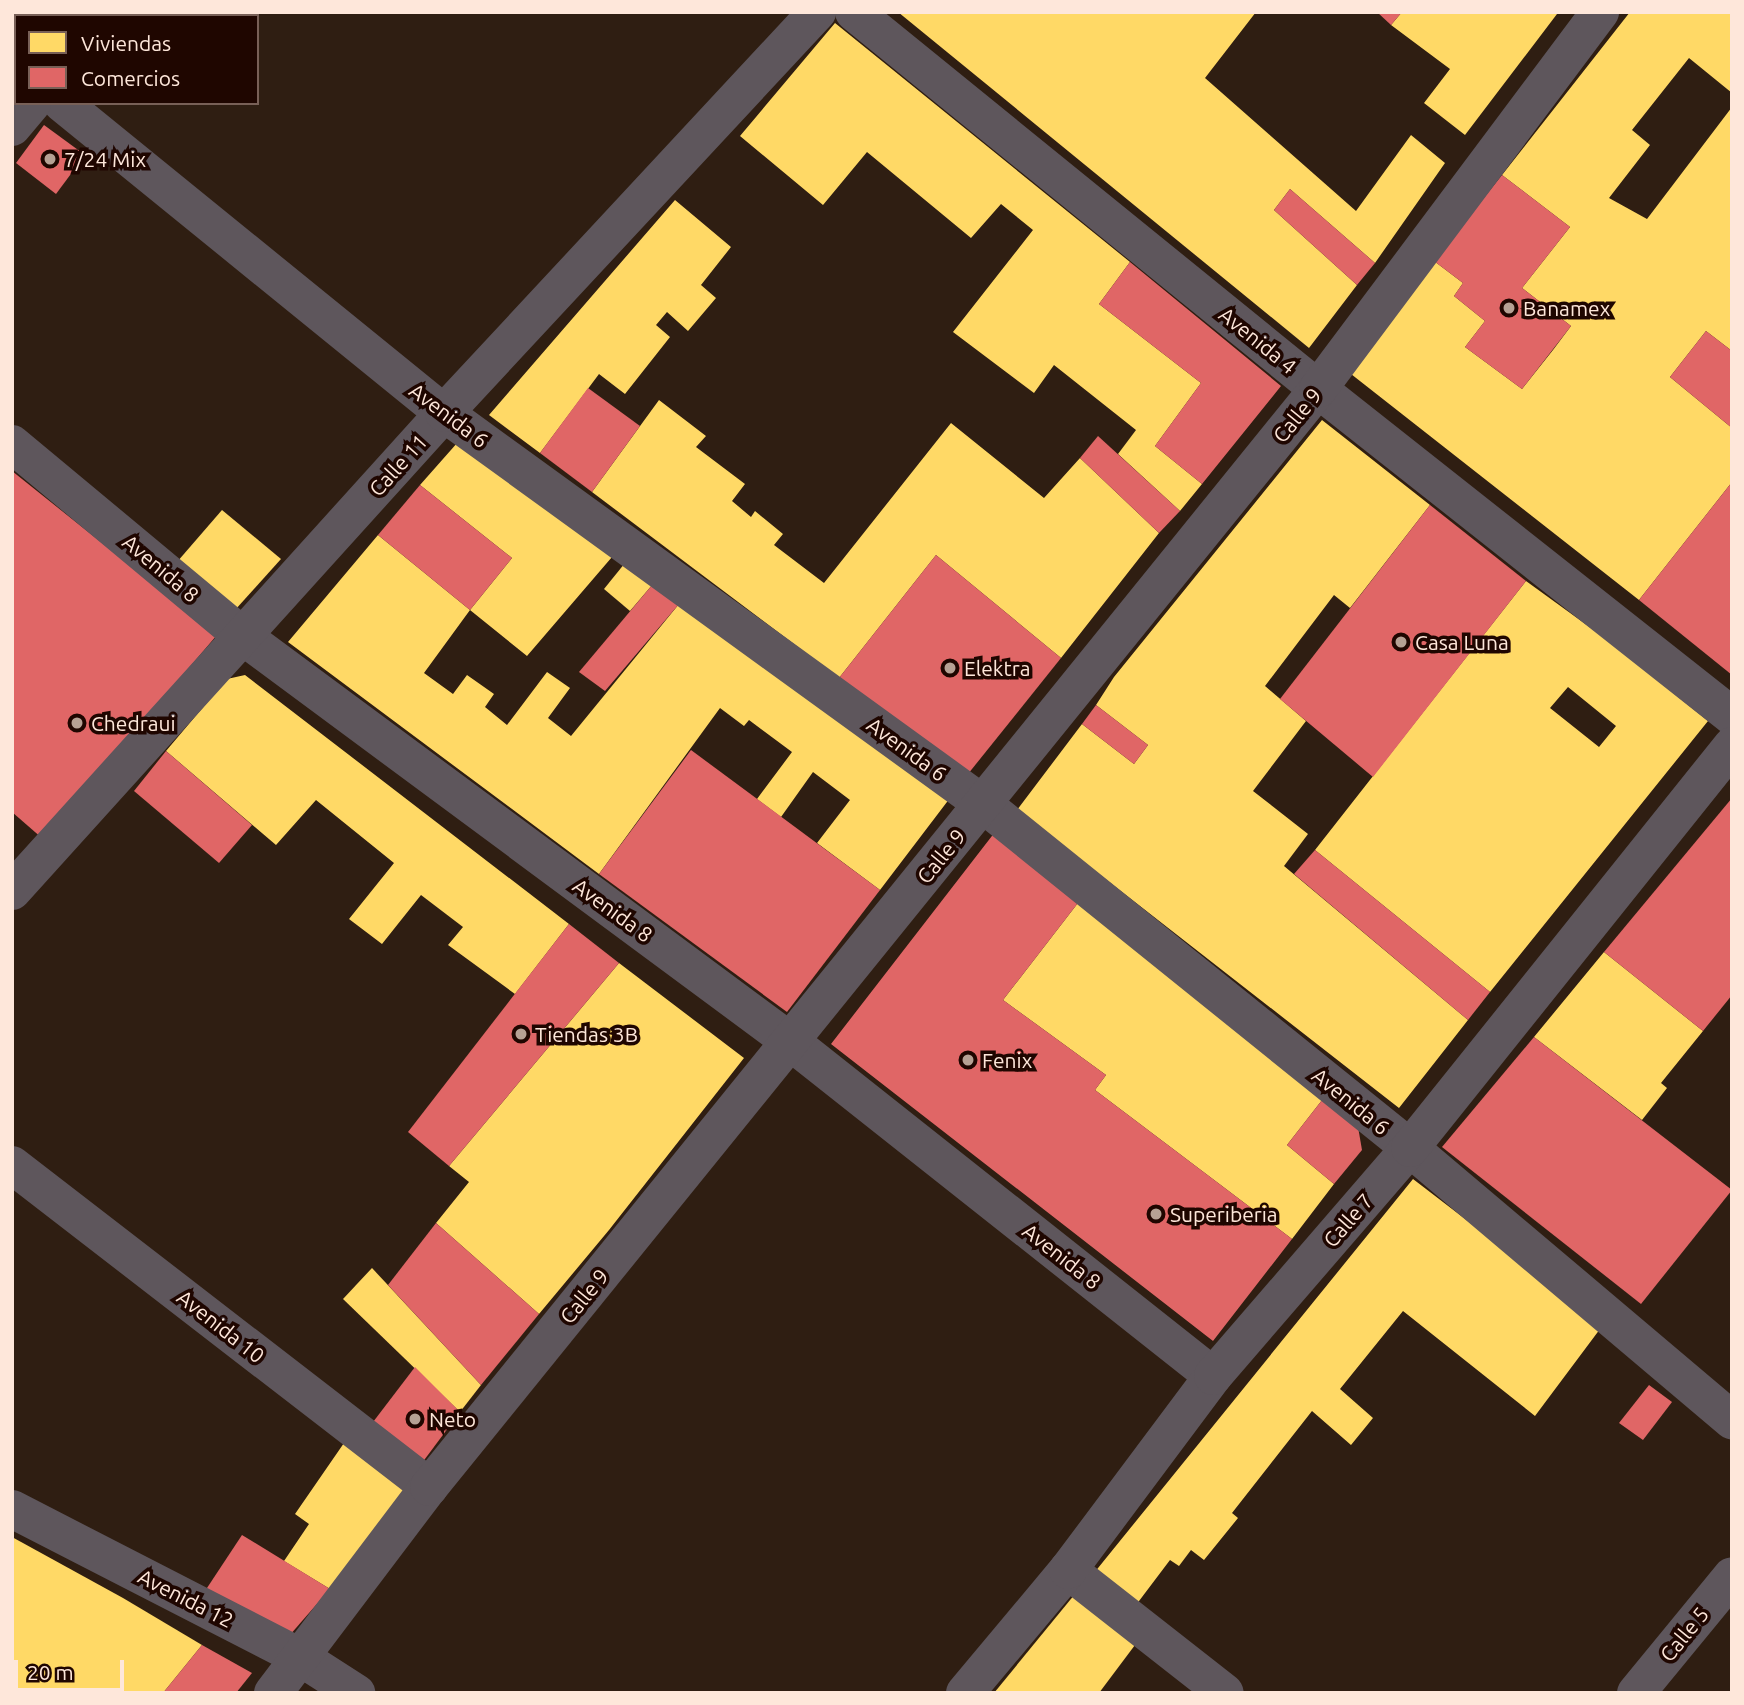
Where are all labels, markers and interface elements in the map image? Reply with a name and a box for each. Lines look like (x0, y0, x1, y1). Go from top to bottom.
legend (14, 14, 259, 105)
text: Viviendas (81, 31, 171, 55)
text: Comercios (81, 66, 180, 90)
place label: 7/24 Mix (64, 146, 146, 172)
marker: 7/24 Mix (42, 151, 58, 167)
place label: Banamex (1523, 295, 1610, 321)
marker: Banamex (1501, 300, 1517, 316)
street label: Avenida 4 (1214, 301, 1302, 379)
street label: Avenida 6 (405, 377, 493, 453)
street label: Calle 9 (1267, 383, 1327, 447)
street label: Calle 11 (364, 429, 432, 501)
street label: Avenida 8 (118, 529, 204, 607)
place label: Casa Luna (1415, 629, 1509, 655)
marker: Casa Luna (1393, 634, 1409, 650)
place label: Elektra (964, 655, 1030, 681)
marker: Elektra (942, 660, 958, 676)
place label: Chedraui (91, 710, 176, 736)
street label: Avenida 6 (862, 712, 952, 786)
marker: Chedraui (69, 715, 85, 731)
street label: Calle 9 (911, 824, 971, 888)
street label: Avenida 8 (568, 873, 658, 947)
place label: Tiendas 3B (535, 1021, 638, 1047)
marker: Tiendas 3B (513, 1026, 529, 1042)
place label: Fenix (982, 1047, 1032, 1073)
marker: Fenix (960, 1052, 976, 1068)
street label: Avenida 6 (1307, 1062, 1395, 1140)
street label: Calle 7 (1318, 1188, 1378, 1252)
place label: Superiberia (1170, 1201, 1278, 1227)
marker: Superiberia (1148, 1206, 1164, 1222)
street label: Avenida 8 (1018, 1218, 1106, 1294)
street label: Calle 9 (554, 1264, 614, 1328)
street label: Avenida 10 (172, 1284, 270, 1368)
place label: Neto (429, 1406, 476, 1432)
marker: Neto (407, 1411, 423, 1427)
street label: Avenida 12 (134, 1563, 238, 1633)
street label: Calle 5 (1654, 1602, 1714, 1666)
scale bar (18, 1646, 128, 1690)
text: 20 m (27, 1660, 74, 1684)

